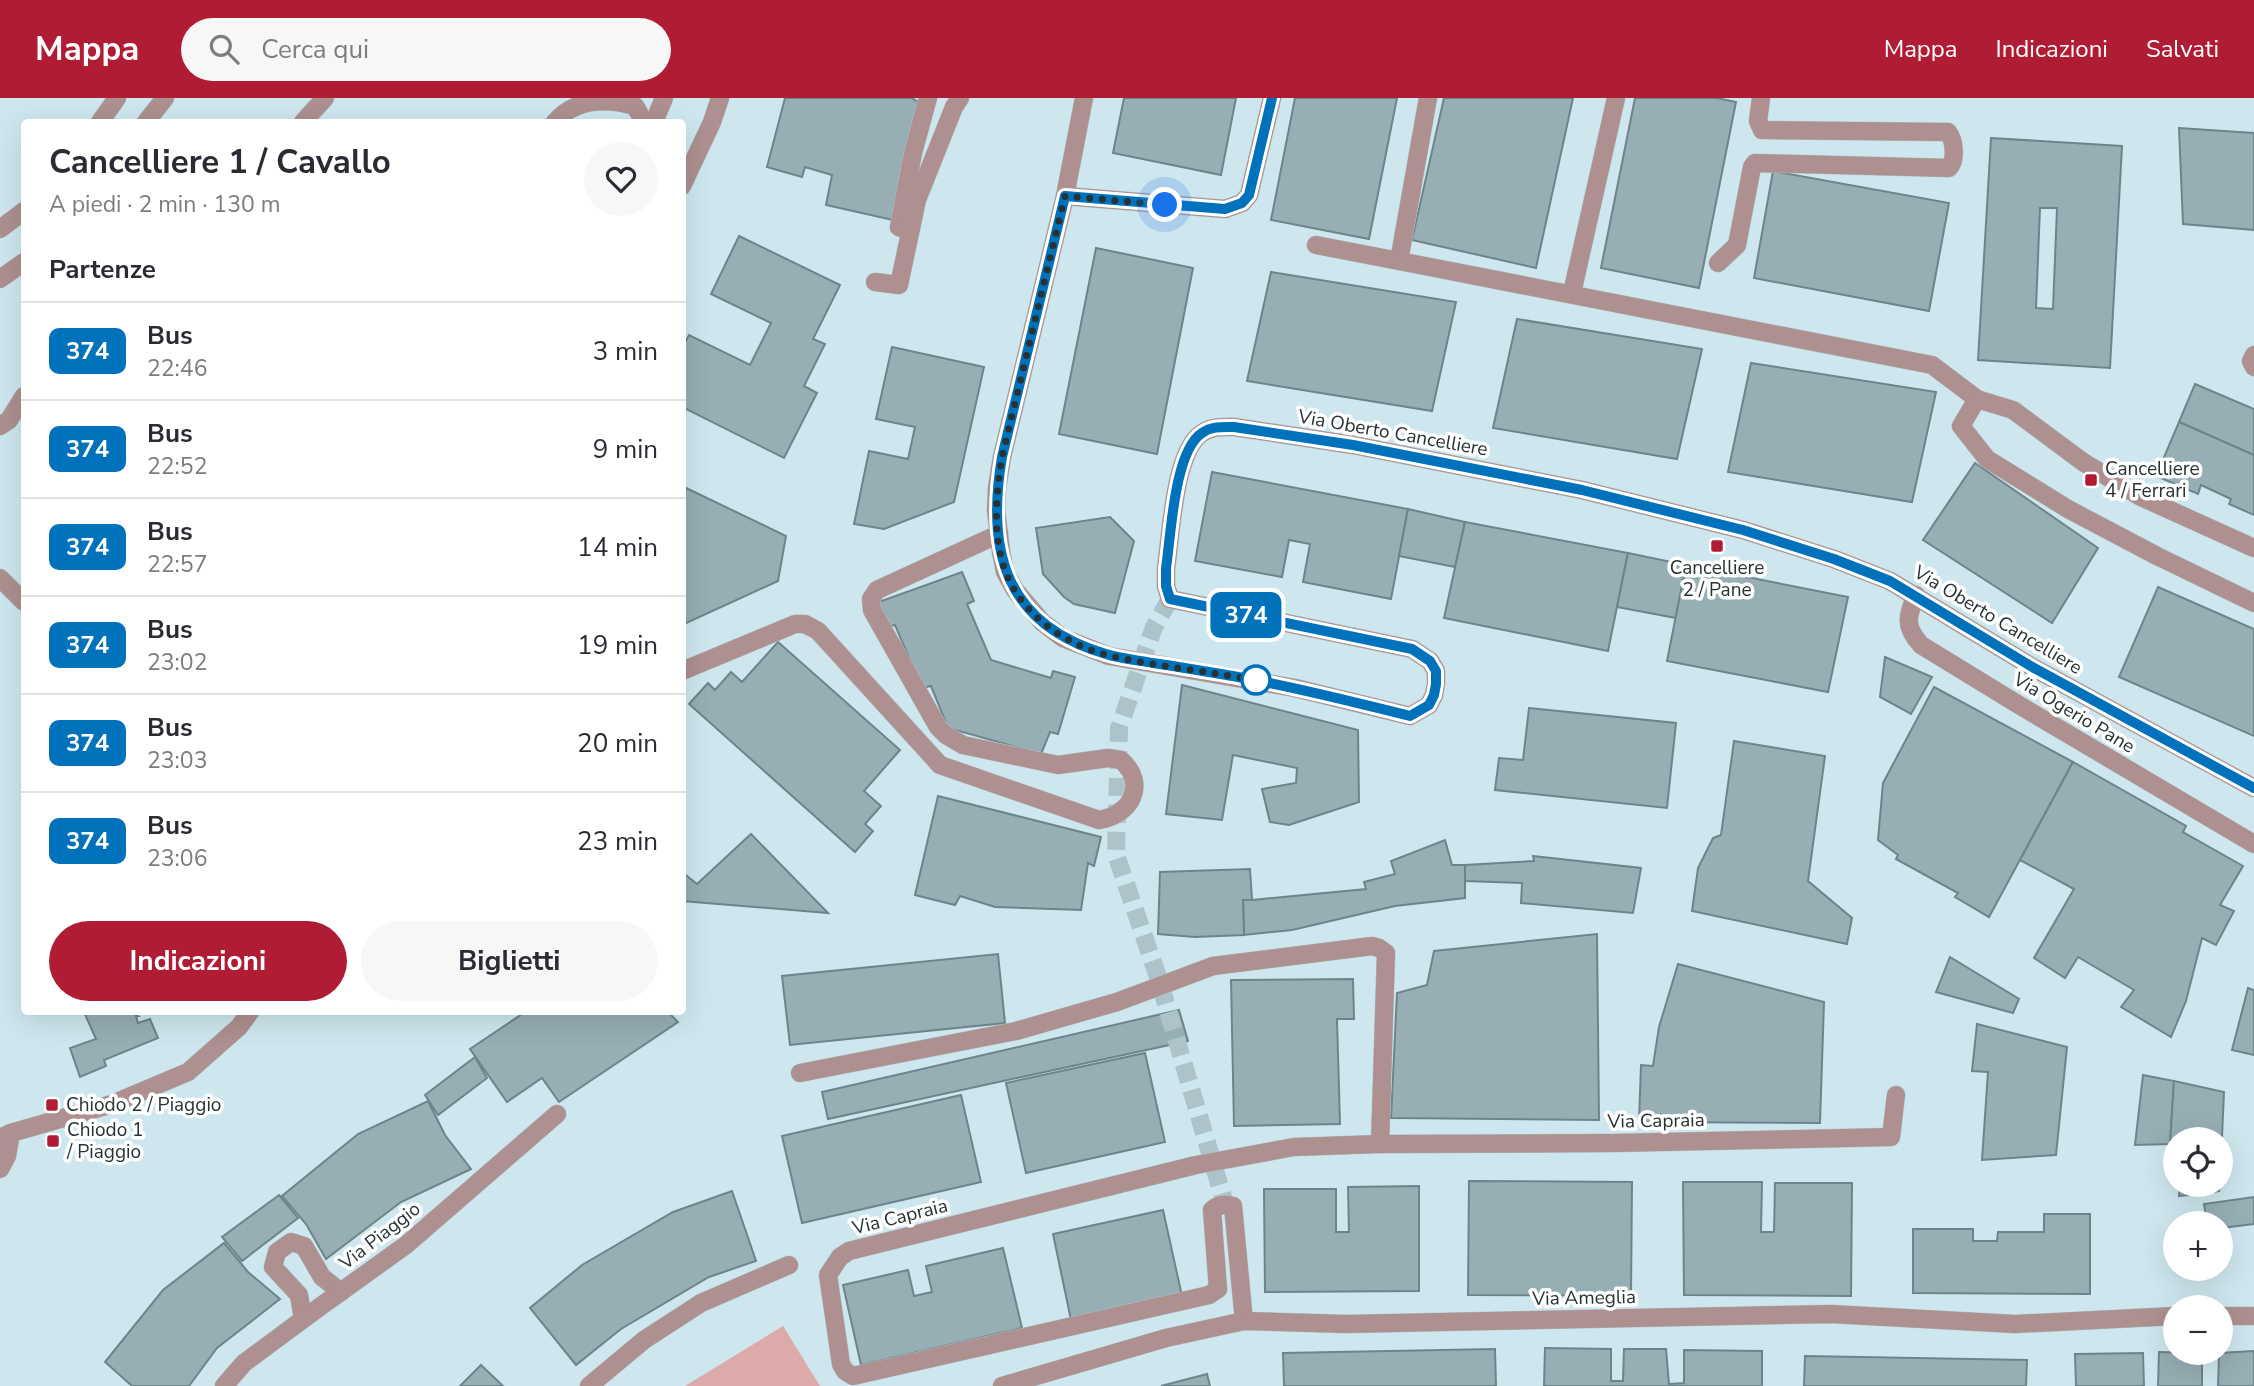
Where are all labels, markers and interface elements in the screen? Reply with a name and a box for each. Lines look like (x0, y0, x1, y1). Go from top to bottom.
search box (181, 18, 671, 81)
text: Mappa (35, 27, 139, 72)
icon: search (205, 30, 243, 68)
text: Cerca qui (261, 32, 369, 67)
text: Mappa (1884, 33, 1958, 65)
text: Indicazioni (1996, 33, 2108, 65)
text: Salvati (2146, 33, 2219, 65)
text: Cancelliere 1 / Cavallo (49, 140, 391, 185)
button: heart (584, 142, 658, 216)
your location (1147, 187, 1182, 222)
text: A piedi · 2 min · 130 m (49, 189, 280, 220)
text: Partenze (49, 252, 156, 287)
text: Bus (147, 318, 193, 353)
text: 3 min (593, 334, 658, 369)
text: 374 (66, 335, 109, 367)
text: 22:46 (147, 353, 207, 384)
street label: Via Oberto Cancelliere (1295, 403, 1490, 462)
text: Bus (147, 416, 193, 451)
text: 9 min (593, 432, 658, 467)
text: 374 (66, 433, 109, 465)
text: 22:52 (147, 451, 207, 482)
place label: Cancelliere 4 / Ferrari (2105, 456, 2200, 504)
marker: Cancelliere 4 / Ferrari (2083, 472, 2099, 488)
text: Bus (147, 514, 193, 549)
text: 14 min (577, 530, 658, 565)
text: 374 (66, 531, 109, 563)
marker: Cancelliere 2 / Pane (1709, 538, 1725, 554)
text: 22:57 (147, 549, 207, 580)
place label: Cancelliere 2 / Pane (1670, 555, 1764, 603)
street label: Via Oberto Cancelliere (1908, 559, 2087, 681)
line badge: 374 (1206, 592, 1286, 638)
text: 374 (1224, 599, 1268, 631)
text: Bus (147, 612, 193, 647)
text: 19 min (577, 628, 658, 663)
text: 374 (66, 629, 109, 661)
text: 23:02 (147, 647, 207, 678)
unlabelled marker (1241, 665, 1271, 695)
street label: Via Ogerio Pane (2008, 666, 2140, 760)
text: Bus (147, 710, 193, 745)
text: 20 min (577, 726, 658, 761)
text: 374 (66, 727, 109, 759)
text: 23:03 (147, 745, 207, 776)
text: Bus (147, 808, 193, 843)
text: 23 min (577, 824, 658, 859)
text: 374 (66, 825, 109, 857)
text: 23:06 (147, 843, 207, 874)
button: Indicazioni (49, 921, 347, 1001)
button: Biglietti (361, 921, 658, 1001)
place label: Chiodo 2 / Piaggio (66, 1092, 221, 1118)
marker: Chiodo 2 / Piaggio (44, 1097, 60, 1113)
street label: Via Capraia (1606, 1107, 1705, 1135)
place label: Chiodo 1 / Piaggio (66, 1117, 143, 1165)
map controls (2163, 1127, 2233, 1365)
button: locate (2163, 1127, 2233, 1197)
marker: Chiodo 1 / Piaggio (45, 1133, 61, 1149)
street label: Via Capraia (849, 1193, 950, 1242)
street label: Via Piaggio (333, 1196, 426, 1276)
button: + (2163, 1211, 2233, 1281)
street label: Via Ameglia (1531, 1284, 1636, 1312)
button: − (2163, 1295, 2233, 1365)

